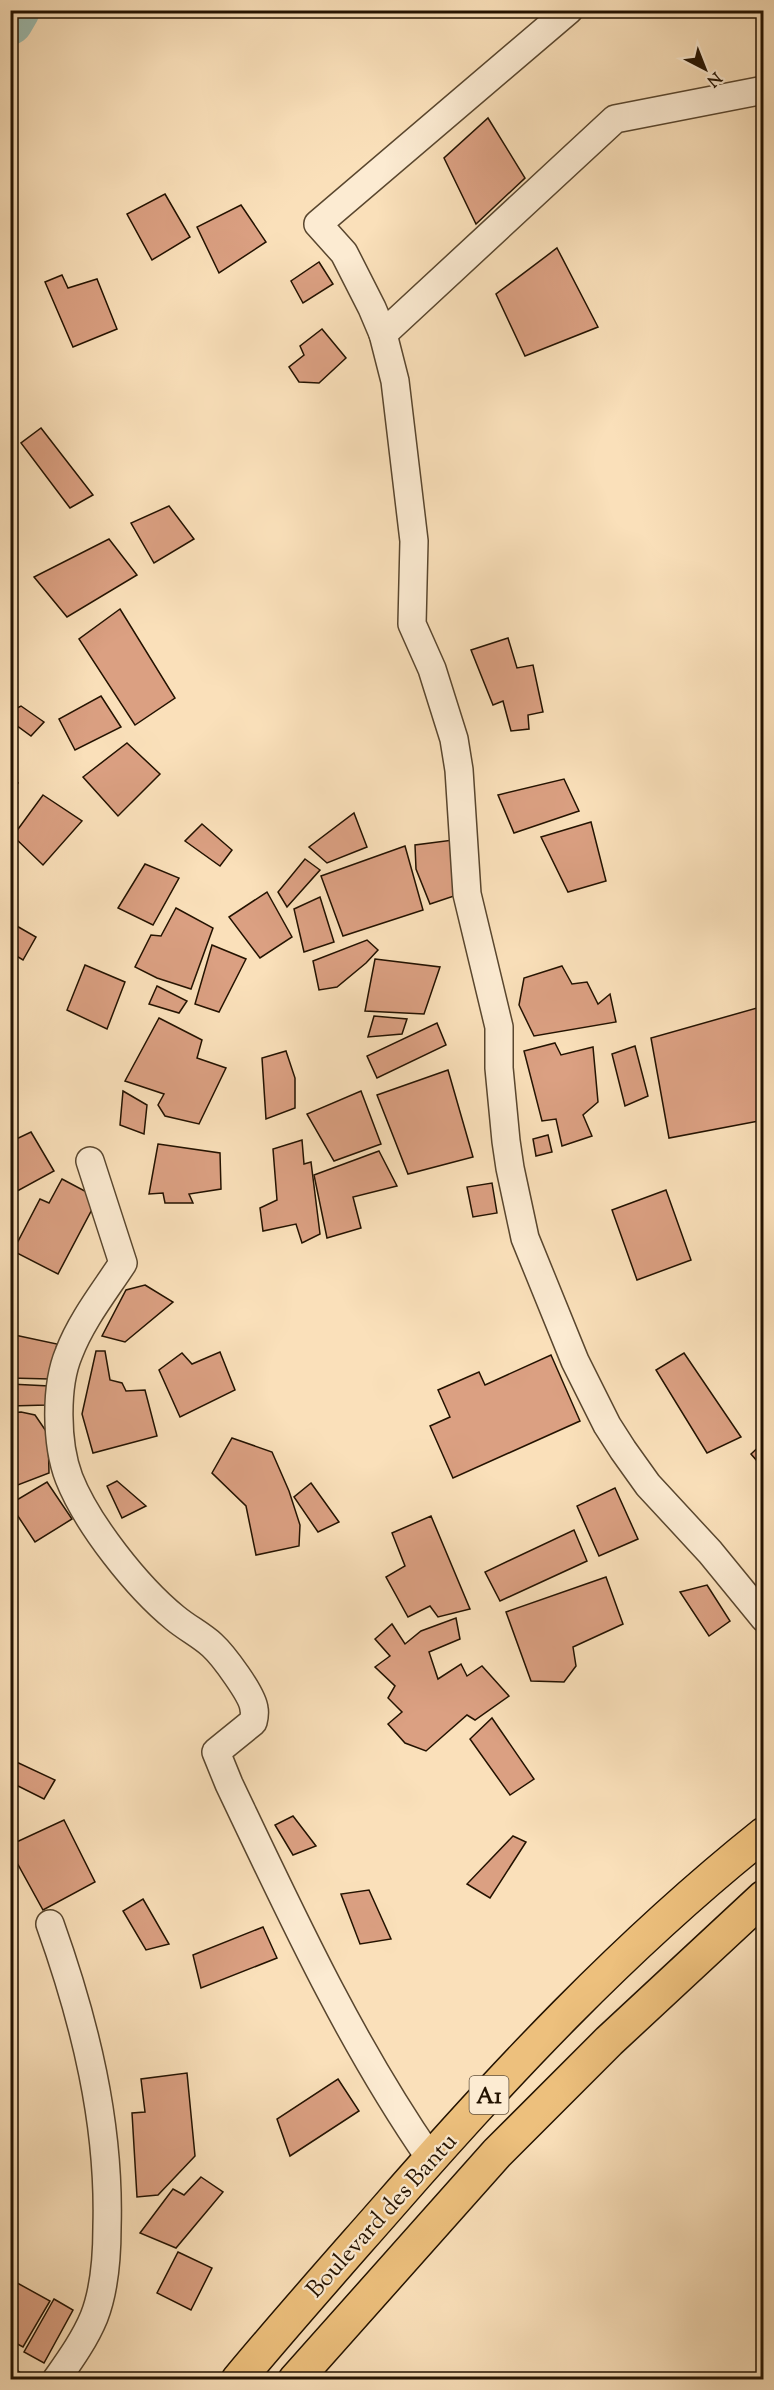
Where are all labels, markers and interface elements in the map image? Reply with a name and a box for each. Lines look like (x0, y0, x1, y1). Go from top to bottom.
north arrow (675, 39, 735, 99)
text: N (701, 65, 726, 91)
road number: A1 (470, 2076, 508, 2114)
street label: Boulevard des Bantu (299, 2126, 466, 2306)

